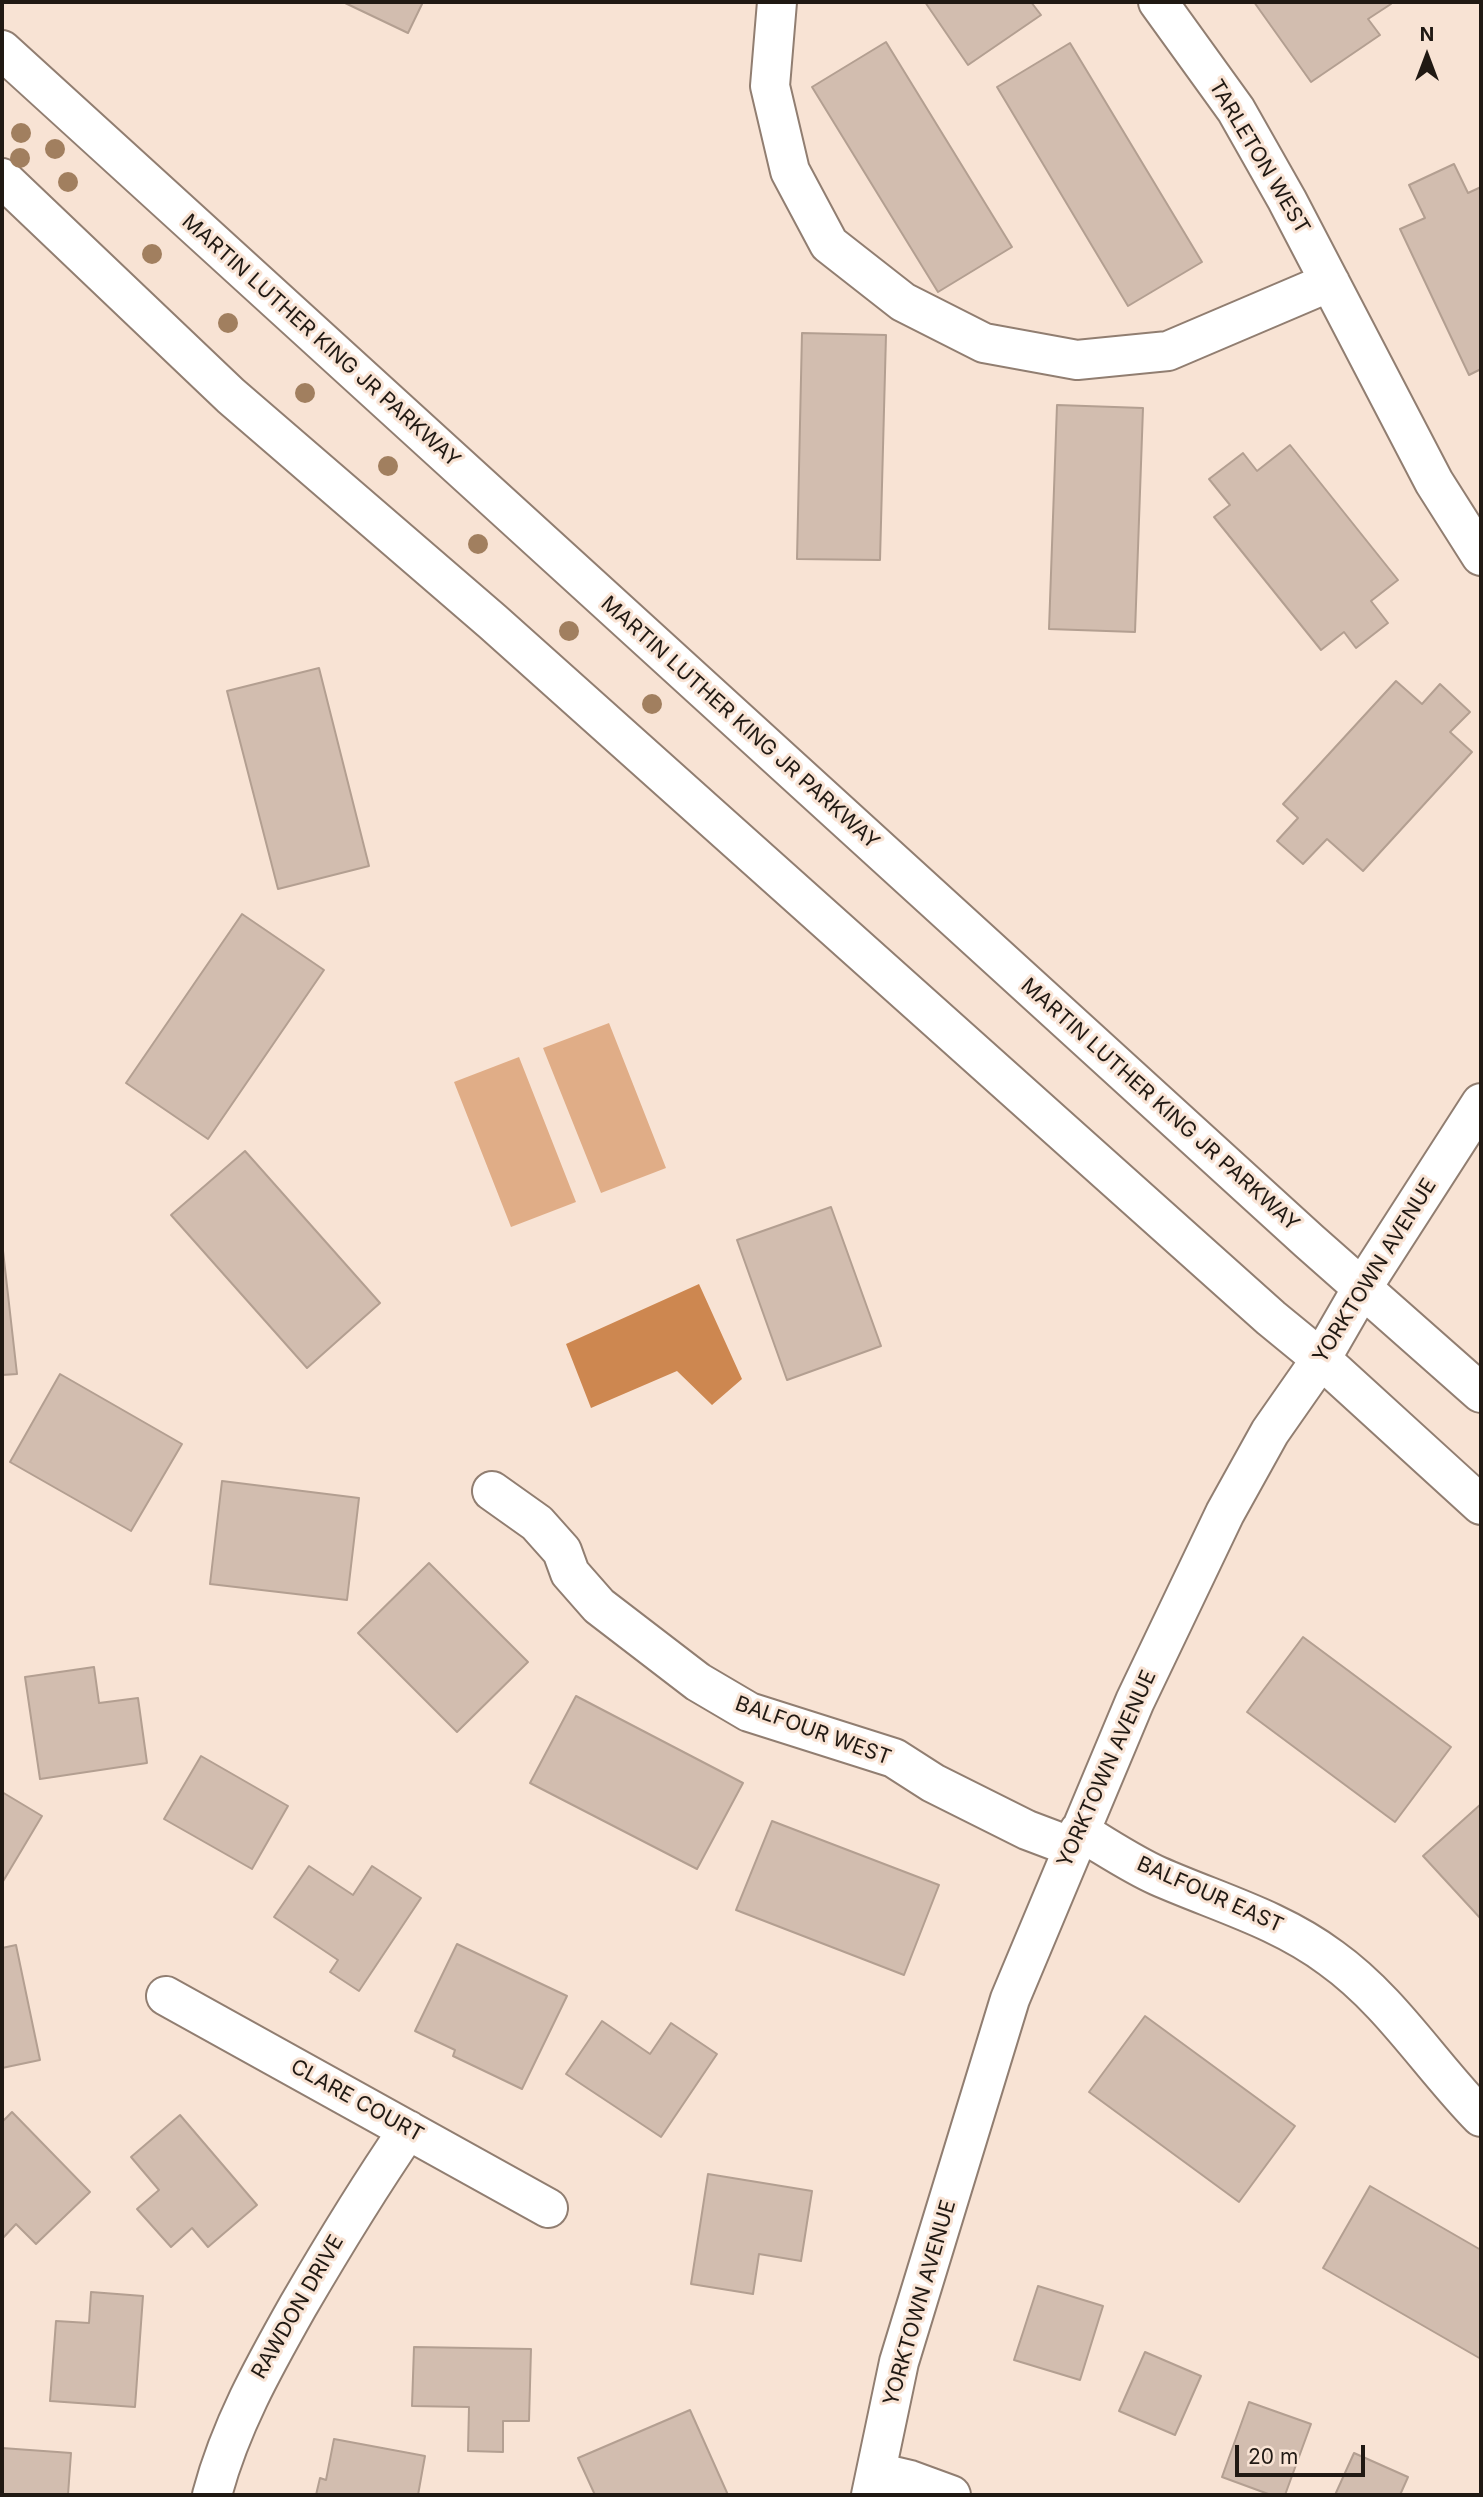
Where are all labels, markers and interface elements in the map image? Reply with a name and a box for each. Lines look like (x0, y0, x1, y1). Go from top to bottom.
north arrow (1392, 21, 1462, 91)
text: N (1420, 23, 1434, 46)
street label: TARLETON WEST (1203, 75, 1315, 239)
street label: MARTIN LUTHER KING JR PARKWAY (177, 209, 465, 473)
street label: MARTIN LUTHER KING JR PARKWAY (596, 591, 884, 855)
street label: MARTIN LUTHER KING JR PARKWAY (1016, 973, 1304, 1237)
street label: YORKTOWN AVENUE (1308, 1174, 1442, 1368)
street label: YORKTOWN AVENUE (1052, 1667, 1162, 1871)
street label: BALFOUR WEST (732, 1691, 894, 1771)
street label: BALFOUR EAST (1133, 1851, 1287, 1939)
street label: CLARE COURT (286, 2054, 428, 2148)
street label: YORKTOWN AVENUE (879, 2197, 961, 2409)
street label: RAWDON DRIVE (247, 2231, 349, 2383)
scale bar (1238, 2430, 1368, 2474)
text: 20 m (1248, 2444, 1298, 2469)

